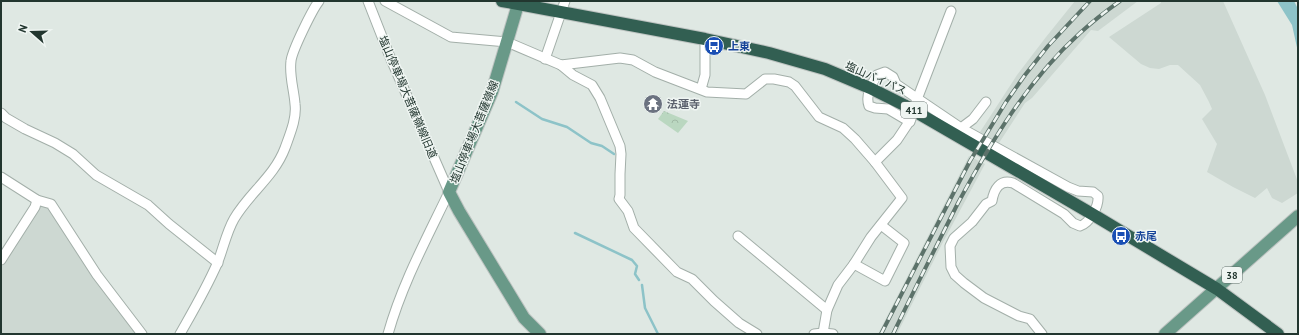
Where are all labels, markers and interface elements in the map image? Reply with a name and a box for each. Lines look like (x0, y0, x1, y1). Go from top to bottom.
north arrow (12, 12, 52, 52)
text: N (15, 23, 30, 34)
street label: 塩山停車場大菩薩嶺線旧道 (376, 34, 440, 160)
bus stop icon: 上東 (703, 35, 725, 57)
place label: 上東 (728, 39, 750, 53)
street label: 塩山バイパス (843, 58, 909, 98)
street label: 塩山停車場大菩薩嶺線 (447, 78, 501, 186)
temple icon: 法蓮寺 (642, 93, 664, 115)
place label: 法蓮寺 (667, 97, 700, 111)
road number: 411 (901, 102, 927, 118)
bus stop icon: 赤尾 (1110, 225, 1132, 247)
place label: 赤尾 (1135, 229, 1157, 243)
road number: 38 (1222, 267, 1242, 283)

